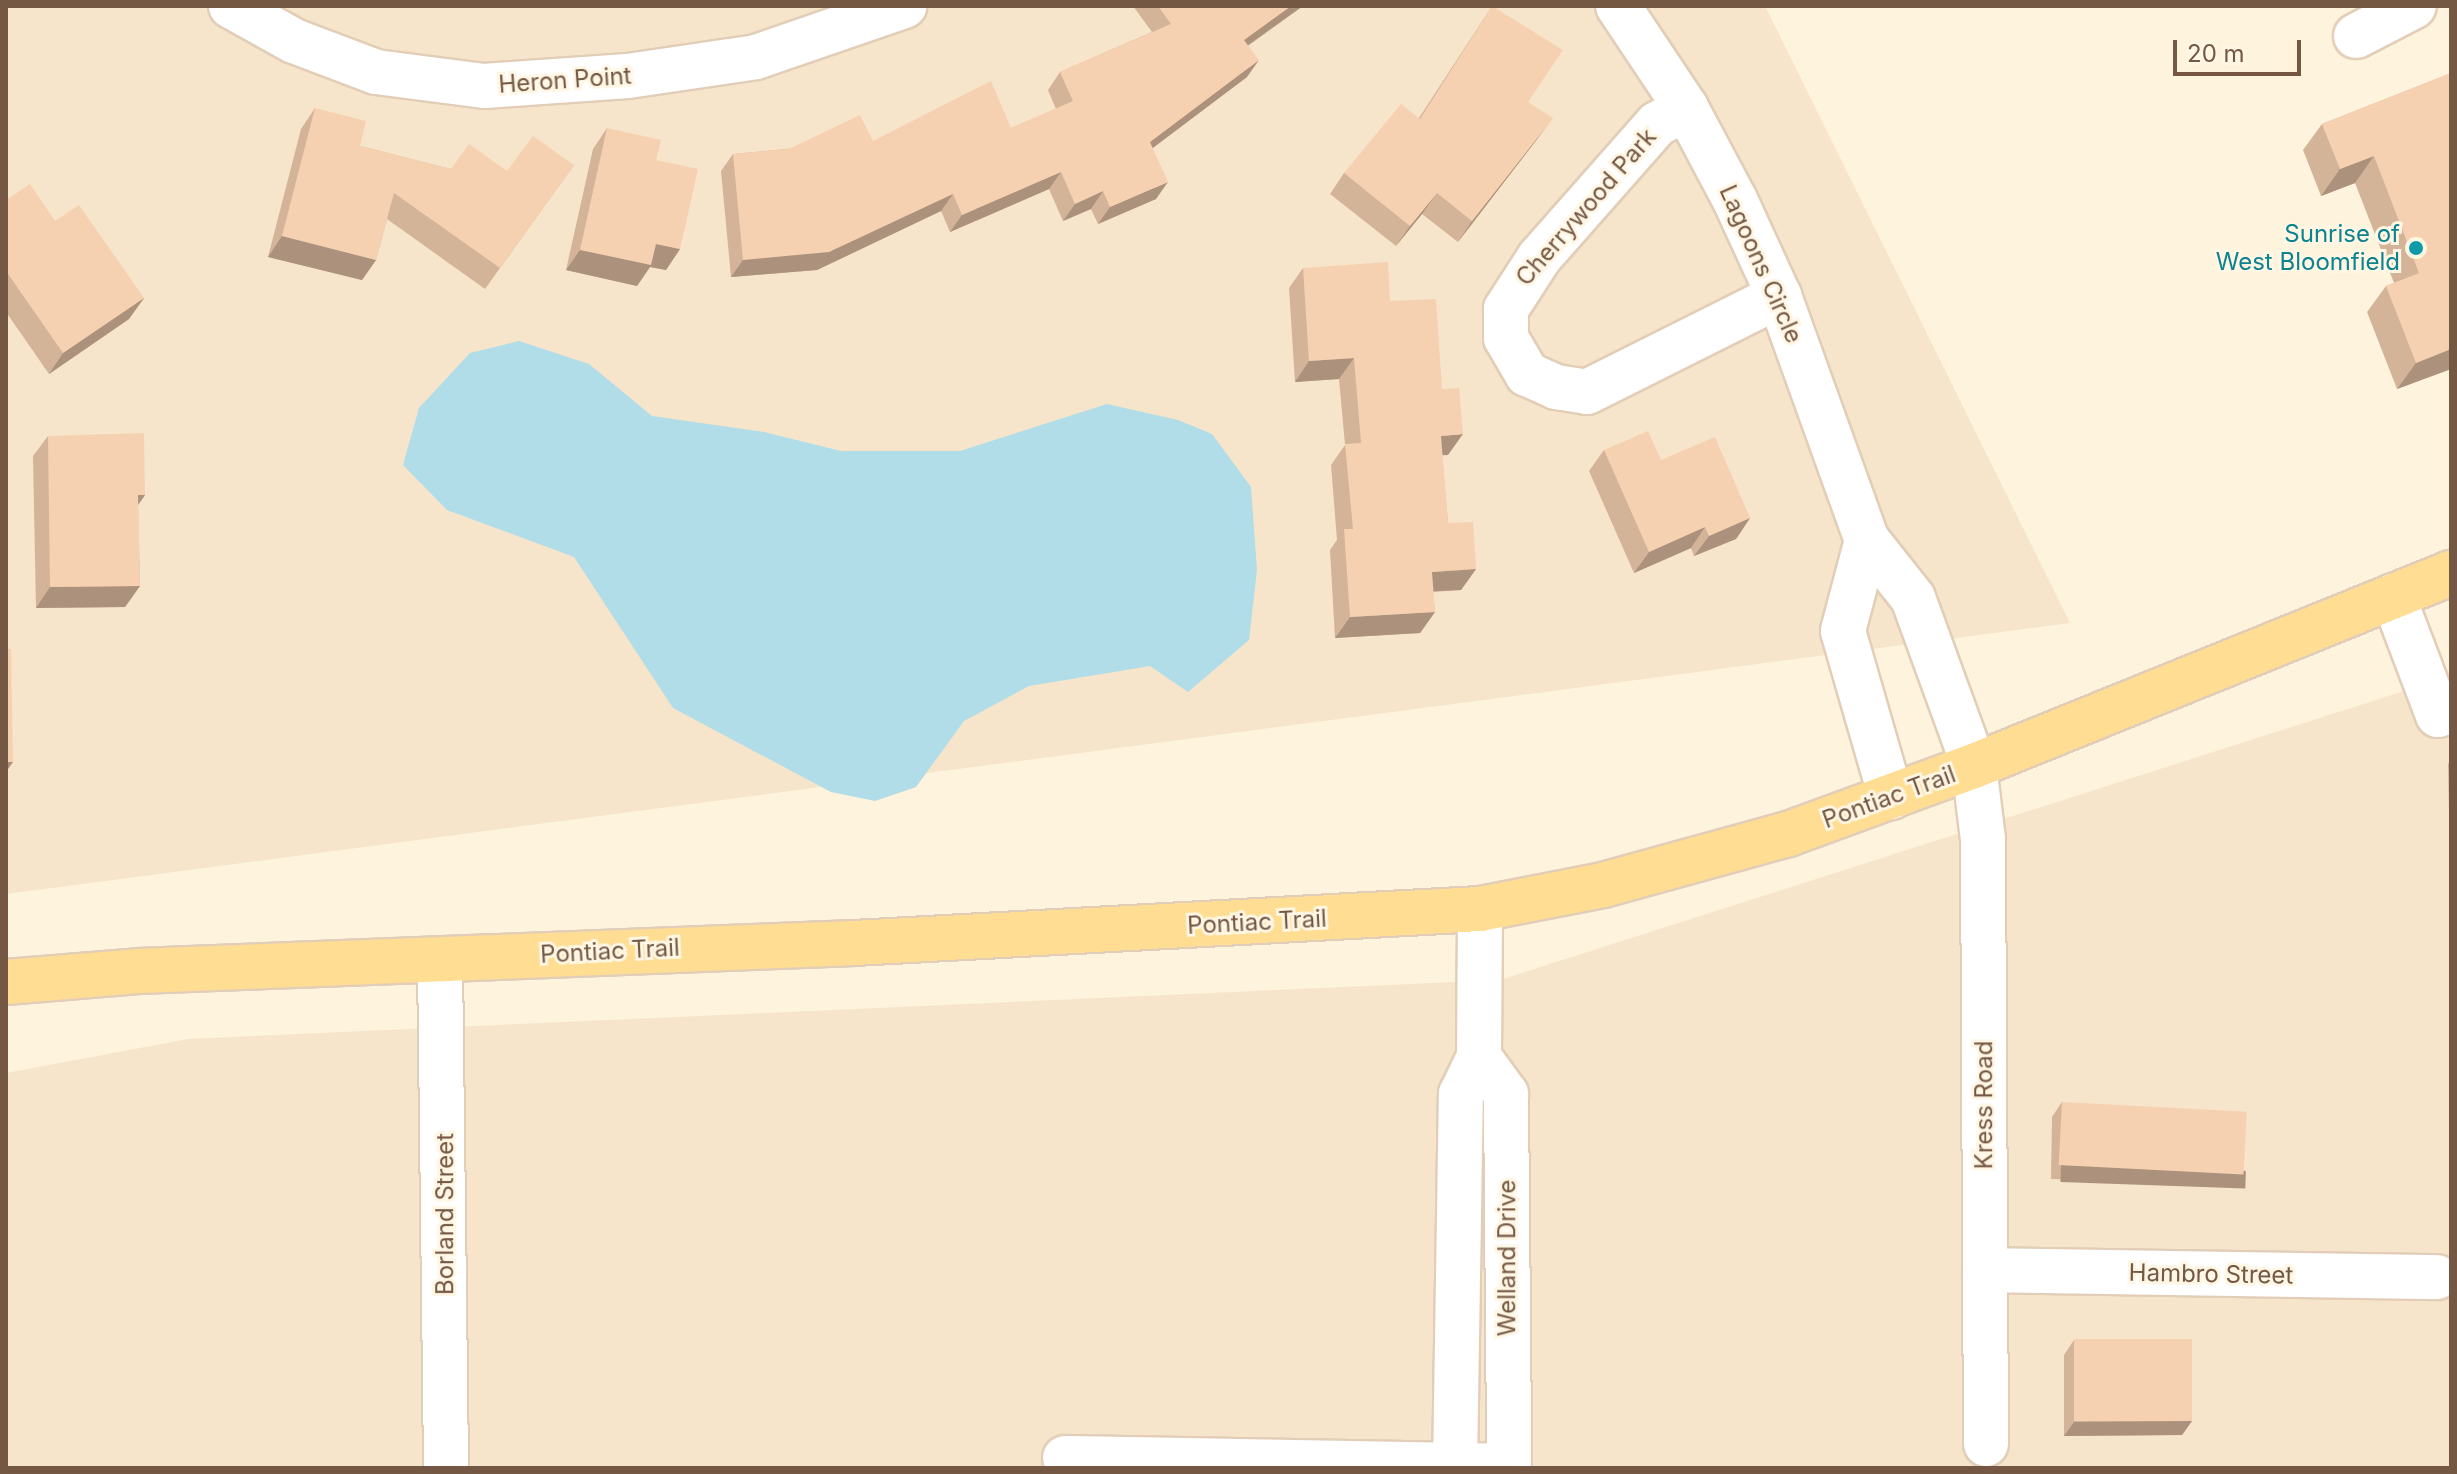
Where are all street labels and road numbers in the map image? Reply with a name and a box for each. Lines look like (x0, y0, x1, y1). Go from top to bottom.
street label: Heron Point (498, 61, 632, 99)
street label: Cherrywood Park (1510, 123, 1662, 291)
street label: Lagoons Circle (1713, 181, 1809, 347)
street label: Pontiac Trail (1818, 760, 1960, 834)
street label: Pontiac Trail (1187, 904, 1327, 940)
street label: Pontiac Trail (540, 933, 680, 969)
street label: Kress Road (1970, 1041, 1998, 1169)
street label: Borland Street (431, 1133, 459, 1295)
street label: Welland Drive (1493, 1180, 1521, 1336)
street label: Hambro Street (2128, 1258, 2294, 1290)

